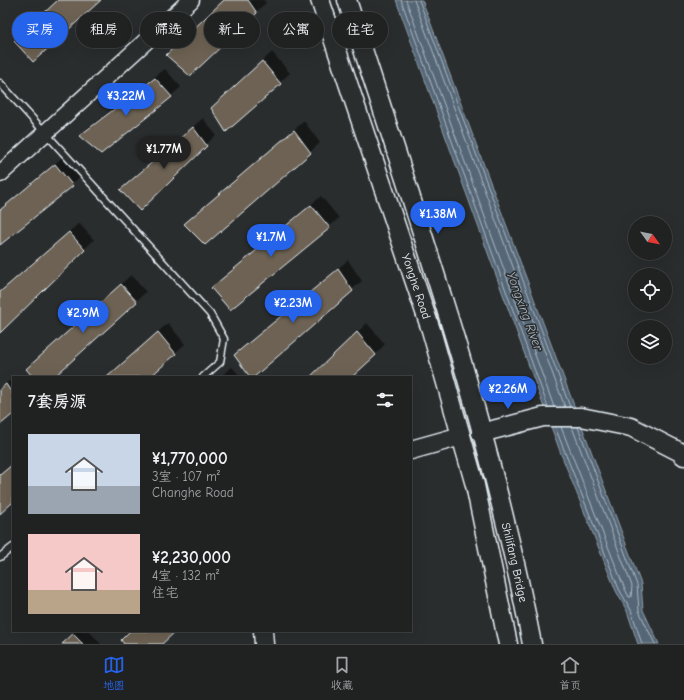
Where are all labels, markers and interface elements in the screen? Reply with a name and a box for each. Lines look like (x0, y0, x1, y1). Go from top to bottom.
chip: 买房 (12, 12, 68, 48)
chip: 租房 (76, 12, 132, 48)
chip: 筛选 (140, 12, 196, 48)
chip: 新上 (204, 12, 260, 48)
chip: 公寓 (268, 12, 324, 48)
chip: 住宅 (332, 12, 388, 48)
pin: ¥3.22M (93, 83, 159, 117)
text: ¥3.22M (107, 88, 145, 103)
pin: ¥1.77M (131, 136, 197, 170)
text: ¥1.77M (146, 141, 182, 156)
pin: ¥1.38M (405, 201, 471, 235)
text: ¥1.38M (419, 206, 457, 221)
north arrow (628, 216, 672, 260)
map controls (628, 216, 672, 364)
pin: ¥1.7M (243, 224, 299, 258)
text: ¥1.7M (256, 229, 286, 244)
street label: Yonghe Road (399, 252, 434, 321)
button: locate (628, 268, 672, 312)
water label: Yongxing River (504, 269, 547, 353)
pin: ¥2.23M (260, 290, 326, 324)
text: ¥2.23M (274, 295, 312, 310)
pin: ¥2.9M (55, 300, 111, 334)
text: ¥2.9M (67, 305, 99, 320)
button: layers (628, 320, 672, 364)
pin: ¥2.26M (475, 376, 541, 410)
text: ¥2.26M (489, 381, 527, 396)
icon: filters (374, 389, 396, 411)
text: 7套房源 (28, 392, 87, 411)
text: ¥1,770,000 (152, 449, 228, 468)
icon: home (60, 450, 108, 498)
text: 3室 · 107 m² (152, 469, 220, 484)
text: Changhe Road (152, 485, 234, 500)
street label: Shilifang Bridge (499, 521, 530, 603)
text: ¥2,230,000 (152, 548, 231, 567)
icon: home (60, 550, 108, 598)
text: 4室 · 132 m² (152, 568, 219, 583)
text: 住宅 (152, 585, 178, 600)
tab: 地图 (103, 654, 125, 692)
tab: 收藏 (331, 654, 353, 692)
tab: 首页 (559, 654, 581, 692)

